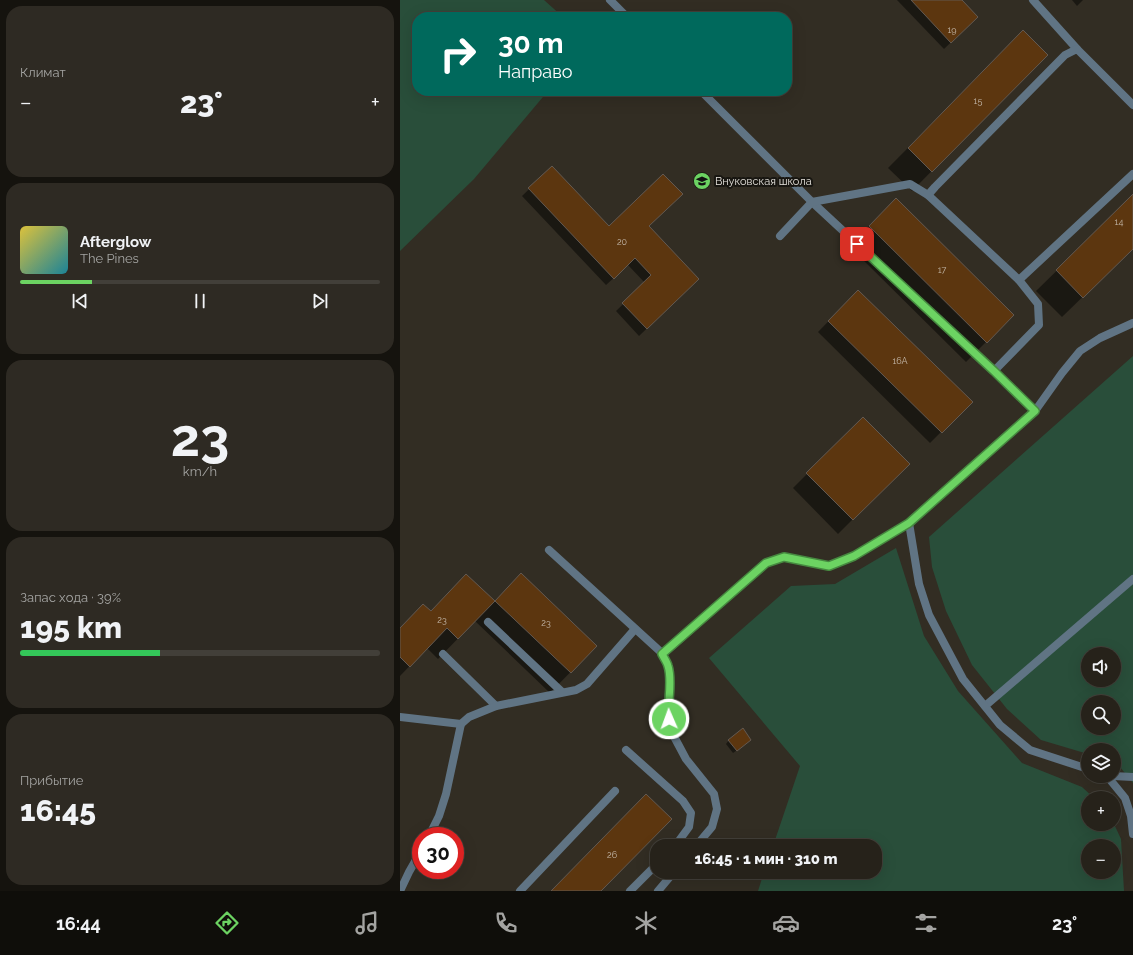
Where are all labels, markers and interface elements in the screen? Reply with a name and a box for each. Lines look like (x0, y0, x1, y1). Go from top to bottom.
house number: 19 (947, 25, 957, 35)
text: 30 m (498, 27, 564, 60)
icon: right (432, 28, 484, 80)
text: Направо (498, 61, 572, 82)
text: Климат (20, 65, 66, 80)
text: 23° (180, 85, 223, 120)
text: − (20, 89, 32, 115)
text: + (371, 89, 380, 115)
house number: 15 (974, 96, 982, 106)
school or university icon: Внуковская школа (692, 171, 712, 191)
place label: Внуковская школа (715, 175, 812, 188)
house number: 14 (1115, 217, 1123, 227)
pin (840, 227, 874, 261)
text: Afterglow (80, 233, 151, 251)
icon: arrive (846, 233, 868, 255)
house number: 20 (617, 237, 628, 247)
text: The Pines (80, 251, 139, 266)
house number: 17 (938, 265, 946, 275)
icon: previous (69, 290, 91, 312)
icon: pause (189, 290, 211, 312)
icon: next (309, 290, 331, 312)
house number: 16А (892, 356, 908, 366)
text: 23 (171, 407, 229, 468)
text: km/h (183, 464, 217, 479)
text: Запас хода · 39% (20, 590, 121, 605)
text: 195 km (20, 610, 122, 645)
house number: 23 (437, 615, 447, 625)
house number: 23 (541, 618, 551, 628)
map controls (1081, 647, 1121, 879)
button: sound (1081, 647, 1121, 687)
button: search (1081, 695, 1121, 735)
position arrow (648, 698, 690, 740)
button: layers (1081, 743, 1121, 783)
text: Прибытие (20, 773, 83, 788)
button: + (1081, 791, 1121, 831)
text: 16:45 (20, 793, 96, 828)
speed limit sign: 30 (412, 827, 464, 879)
button: − (1081, 839, 1121, 879)
house number: 26 (607, 850, 618, 860)
text: 16:45 · 1 мин · 310 m (694, 850, 838, 868)
icon: directions (213, 909, 241, 937)
icon: music (353, 909, 381, 937)
icon: phone (492, 909, 520, 937)
icon: climate (632, 909, 660, 937)
icon: car (772, 909, 800, 937)
icon: filters (912, 909, 940, 937)
text: 16:44 (56, 913, 101, 934)
text: 23° (1052, 913, 1077, 934)

